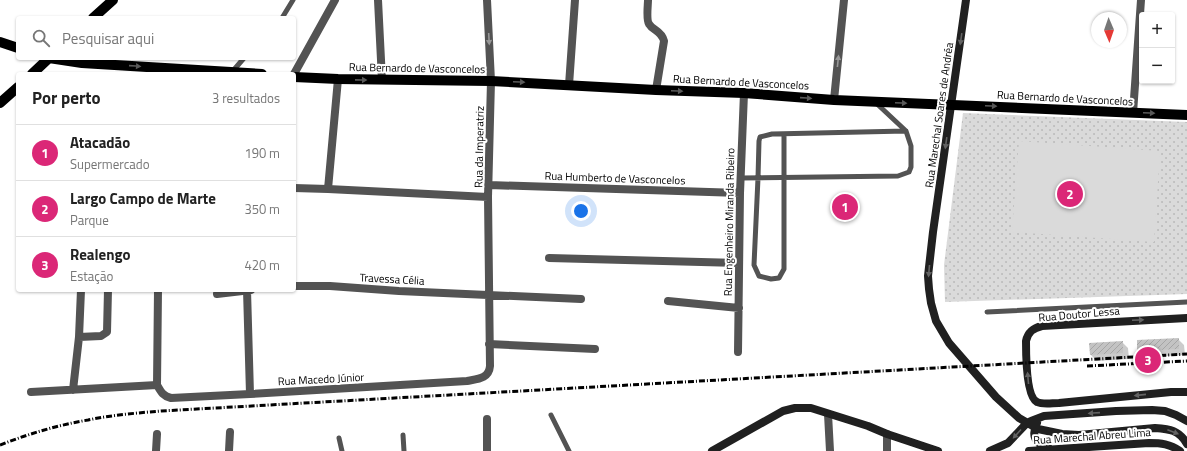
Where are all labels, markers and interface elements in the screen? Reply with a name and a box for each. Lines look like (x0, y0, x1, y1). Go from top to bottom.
north arrow (1091, 12, 1127, 48)
map controls (1139, 12, 1175, 84)
button: + (1139, 12, 1175, 48)
search box (16, 16, 296, 60)
icon: search (30, 27, 52, 49)
text: Pesquisar aqui (62, 27, 154, 50)
one-way arrow (486, 33, 493, 45)
one-way arrow (958, 33, 964, 45)
street label: Rua Marechal Soares de Andréa (921, 41, 957, 189)
button: − (1139, 48, 1175, 84)
one-way arrow (835, 55, 841, 67)
street label: Rua Bernardo de Vasconcelos (349, 59, 485, 77)
one-way arrow (129, 63, 142, 69)
street label: Rua Bernardo de Vasconcelos (672, 70, 810, 94)
one-way arrow (355, 76, 367, 83)
one-way arrow (513, 79, 525, 86)
text: Por perto (32, 85, 101, 111)
street label: Rua Bernardo de Vasconcelos (996, 86, 1134, 110)
one-way arrow (671, 87, 683, 94)
text: 3 resultados (212, 88, 280, 108)
one-way arrow (800, 94, 812, 101)
one-way arrow (895, 99, 907, 106)
one-way arrow (985, 103, 998, 109)
street label: Rua da Imperatriz (470, 106, 488, 188)
one-way arrow (1143, 110, 1155, 117)
text: Atacadão (70, 131, 130, 154)
one-way arrow (943, 137, 949, 149)
text: 1 (41, 143, 49, 163)
text: 190 m (244, 143, 280, 163)
street label: Rua Engenheiro Miranda Ribeiro (720, 147, 738, 296)
text: Supermercado (70, 154, 150, 174)
street label: Rua Humberto de Vasconcelos (544, 168, 686, 188)
pin: 2 (1057, 179, 1083, 209)
text: Largo Campo de Marte (70, 187, 216, 210)
pin: 1 (832, 192, 858, 222)
text: 2 (41, 199, 49, 219)
text: 350 m (244, 199, 280, 219)
your location (571, 201, 591, 221)
text: Parque (70, 210, 109, 230)
text: Realengo (70, 243, 130, 266)
text: 3 (41, 255, 49, 275)
text: 420 m (244, 255, 280, 275)
one-way arrow (926, 265, 932, 277)
text: Estação (70, 266, 113, 286)
street label: Travessa Célia (359, 269, 425, 289)
street label: Rua Doutor Lessa (1038, 302, 1121, 326)
one-way arrow (1132, 317, 1144, 324)
pin: 3 (1135, 345, 1161, 375)
street label: Rua Macedo Júnior (277, 369, 365, 389)
one-way arrow (1025, 372, 1032, 384)
one-way arrow (1134, 392, 1146, 398)
one-way arrow (1088, 409, 1100, 416)
street label: Rua Marechal Abreu Lima (1033, 424, 1152, 448)
one-way arrow (1013, 429, 1022, 439)
one-way arrow (1168, 430, 1180, 436)

